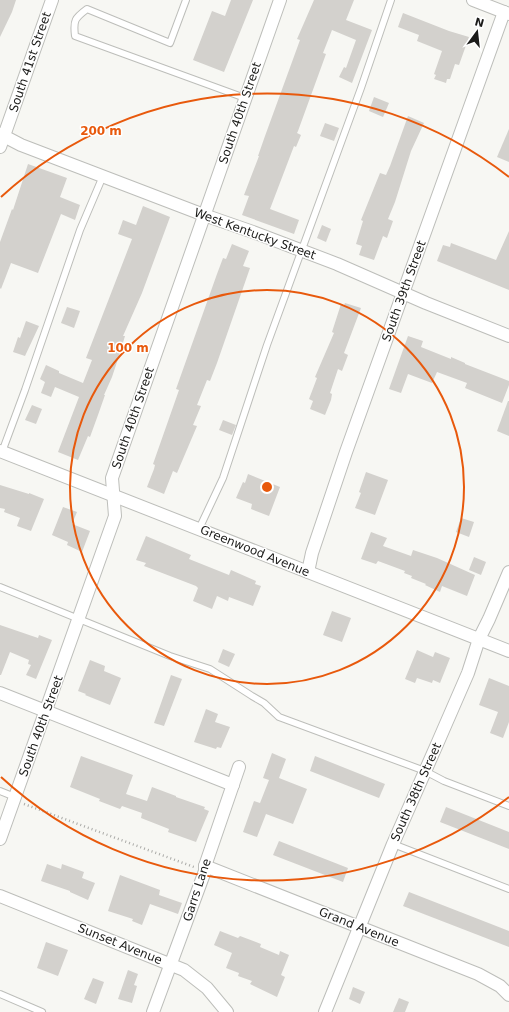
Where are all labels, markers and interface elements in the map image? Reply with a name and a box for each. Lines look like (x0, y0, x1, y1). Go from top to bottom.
street label: South 41st Street (6, 10, 54, 114)
north arrow (457, 12, 497, 52)
text: N (473, 15, 486, 30)
street label: South 40th Street (216, 60, 264, 166)
text: 200 m (80, 124, 122, 138)
street label: West Kentucky Street (192, 205, 318, 263)
street label: South 39th Street (379, 238, 429, 343)
text: 100 m (107, 341, 149, 355)
street label: South 40th Street (109, 365, 157, 471)
centre of rings (260, 480, 274, 494)
street label: Greenwood Avenue (198, 523, 312, 579)
street label: South 40th Street (16, 673, 66, 778)
street label: South 38th Street (388, 740, 444, 844)
street label: Garrs Lane (180, 857, 214, 923)
street label: Grand Avenue (317, 905, 401, 949)
street label: Sunset Avenue (76, 921, 164, 967)

